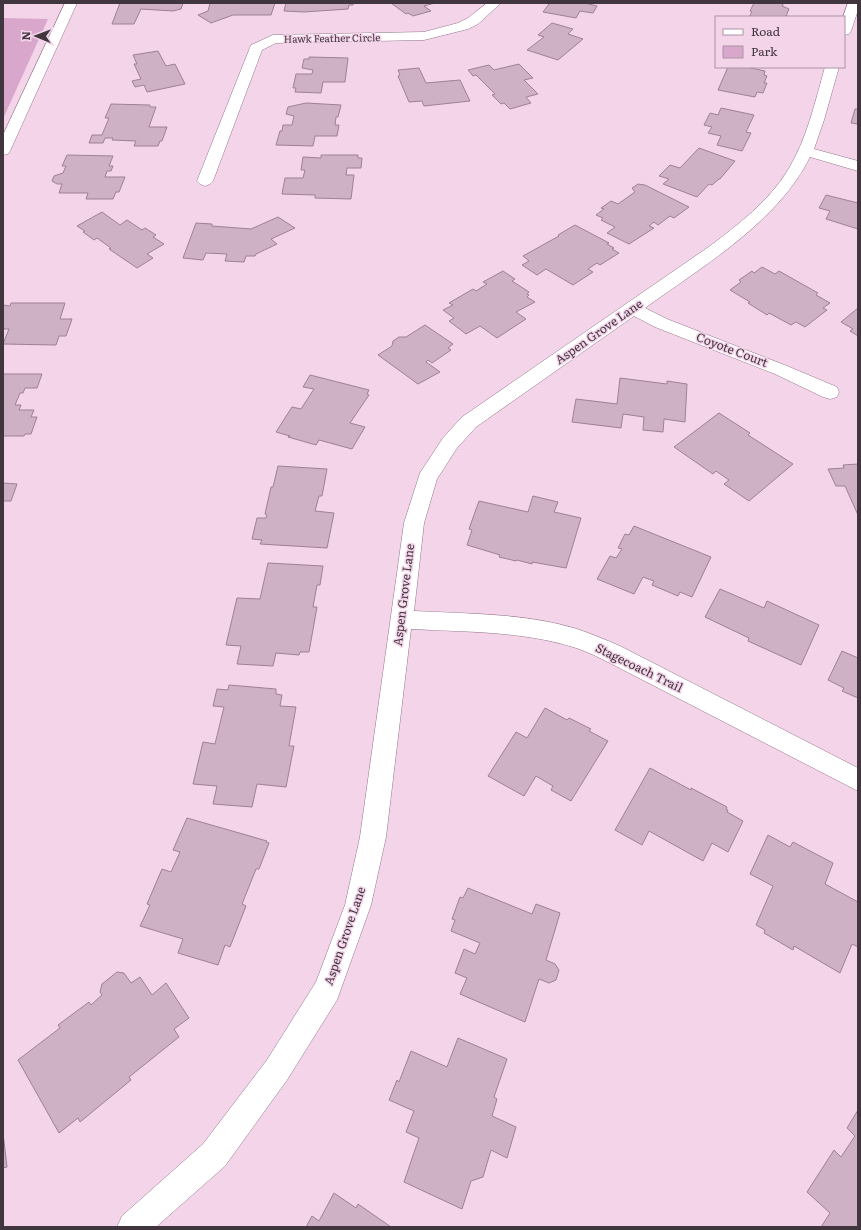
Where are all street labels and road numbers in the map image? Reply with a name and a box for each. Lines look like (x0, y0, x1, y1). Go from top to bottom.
street label: Hawk Feather Circle (284, 29, 380, 46)
street label: Aspen Grove Lane (551, 294, 646, 368)
street label: Coyote Court (694, 327, 771, 371)
street label: Aspen Grove Lane (388, 543, 418, 647)
street label: Stagecoach Trail (593, 638, 686, 696)
street label: Aspen Grove Lane (319, 884, 369, 987)

